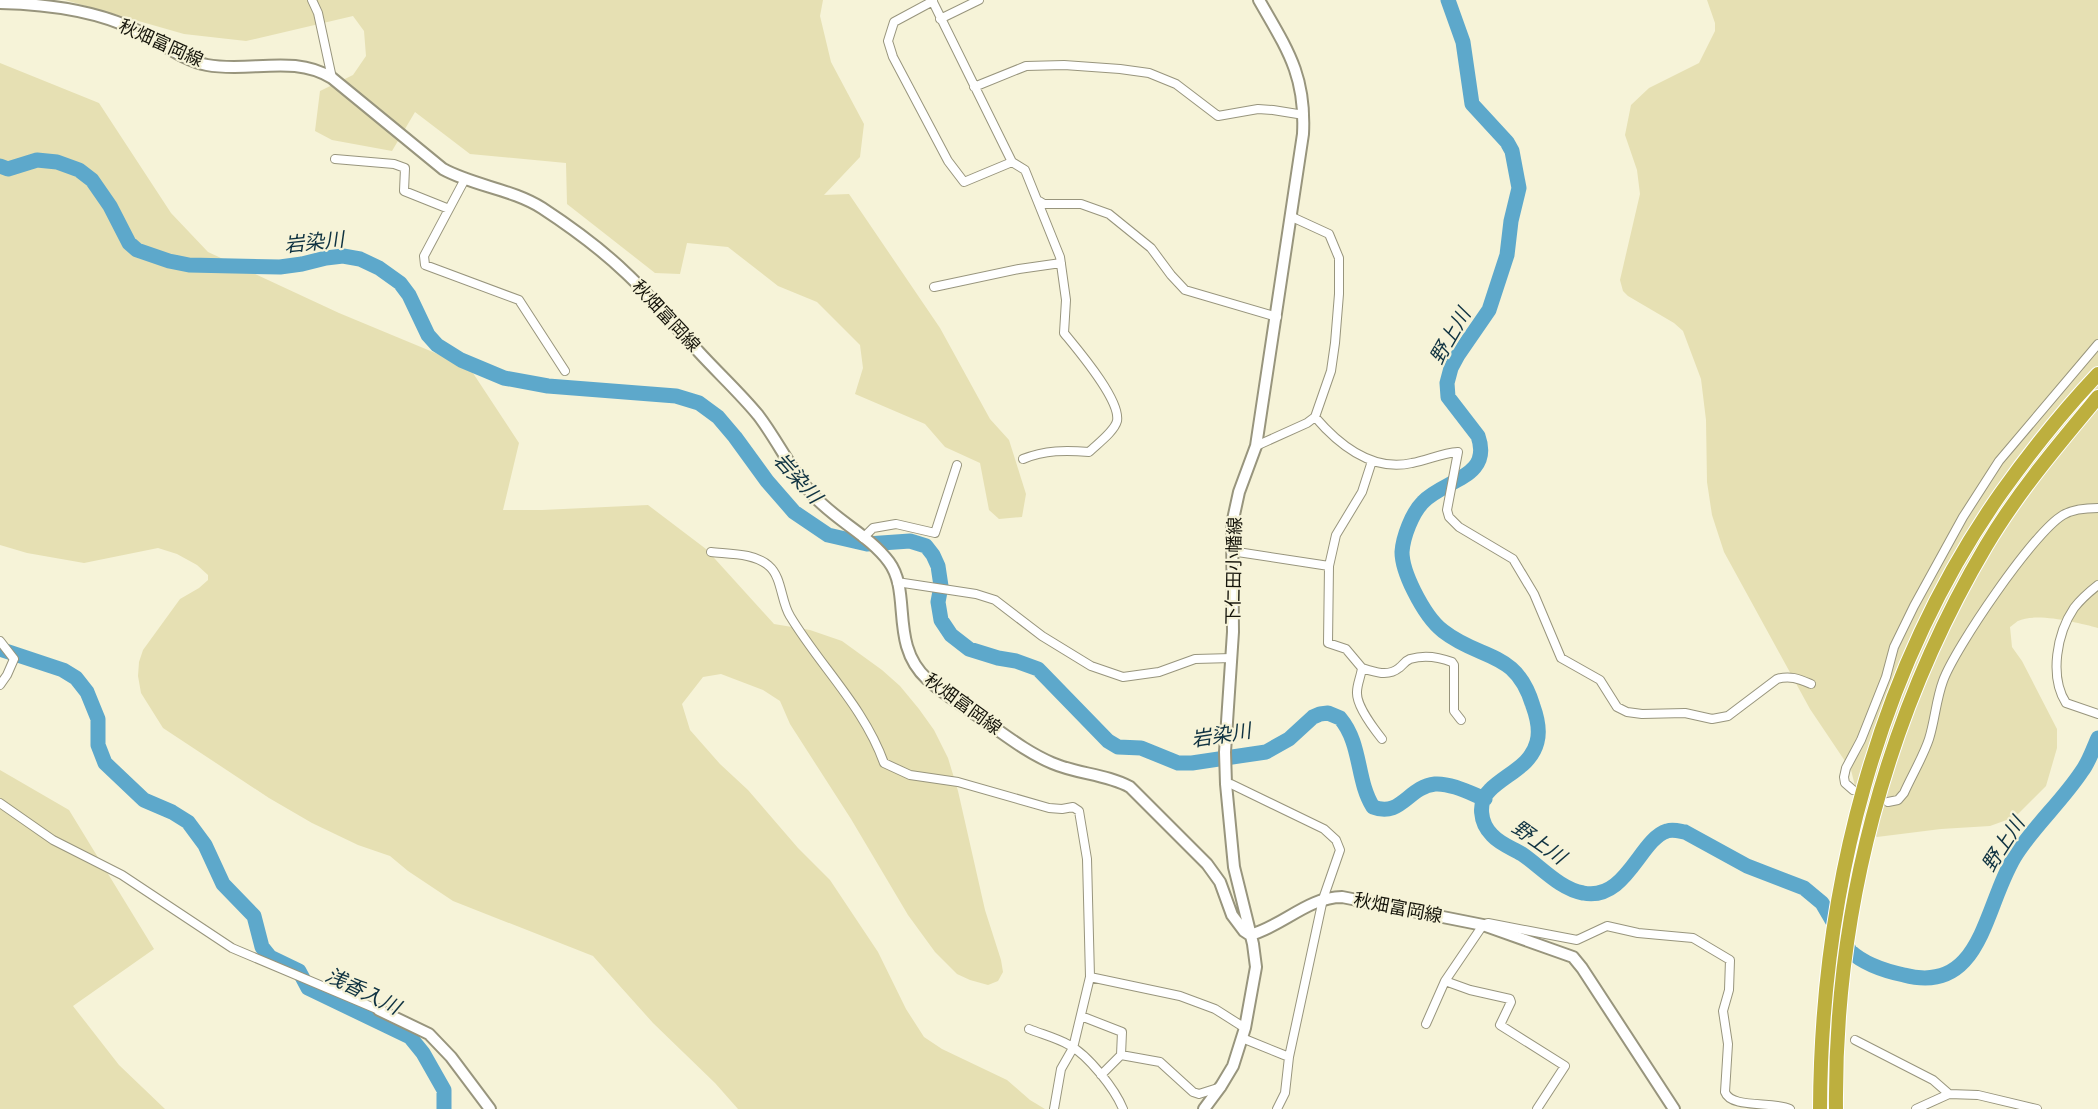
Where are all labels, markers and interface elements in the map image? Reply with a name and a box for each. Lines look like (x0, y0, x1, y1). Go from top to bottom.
street label: 秋畑富岡線 (115, 15, 207, 71)
water label: 岩染川 (283, 227, 347, 257)
street label: 秋畑富岡線 (627, 276, 705, 356)
water label: 野上川 (1425, 302, 1476, 368)
water label: 岩染川 (769, 448, 828, 510)
street label: 下仁田小幡線 (1222, 517, 1246, 625)
street label: 秋畑富岡線 (920, 669, 1006, 739)
water label: 岩染川 (1189, 718, 1254, 752)
water label: 野上川 (1977, 811, 2030, 876)
water label: 野上川 (1508, 815, 1572, 870)
street label: 秋畑富岡線 (1352, 889, 1444, 927)
water label: 浅香入川 (322, 963, 406, 1020)

